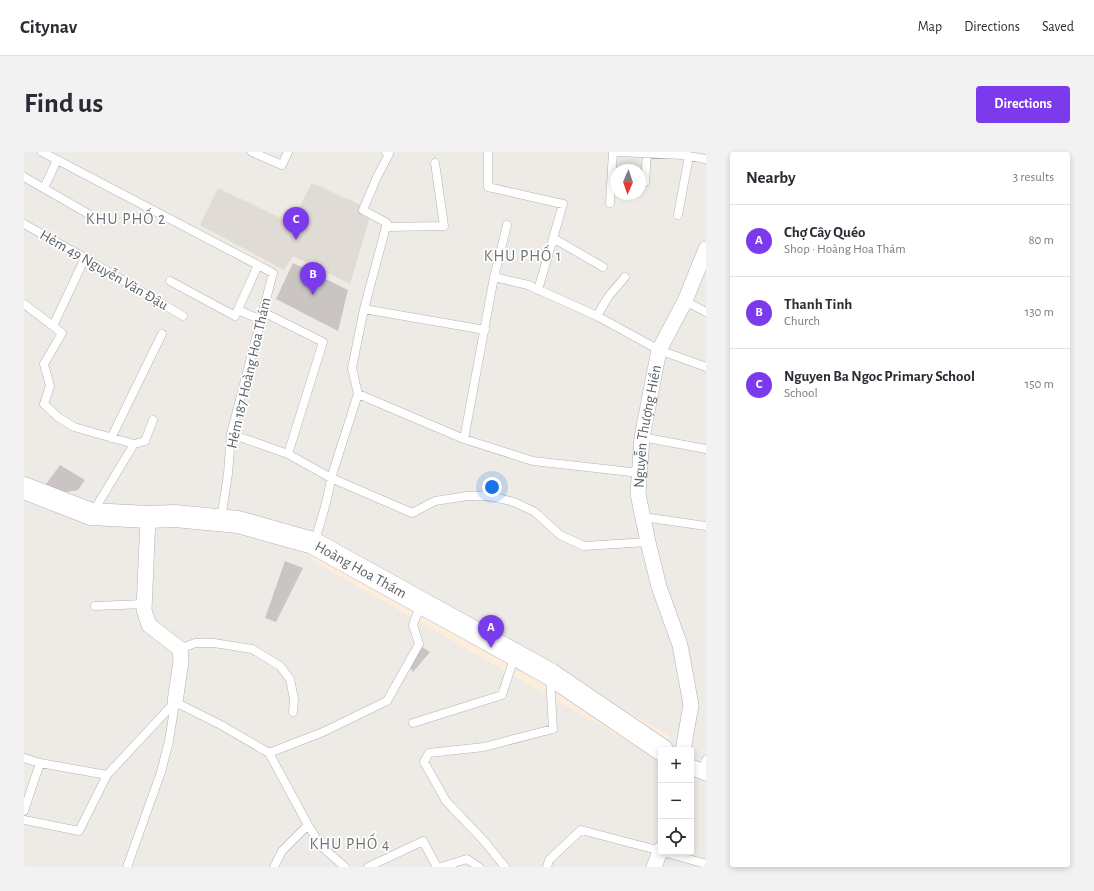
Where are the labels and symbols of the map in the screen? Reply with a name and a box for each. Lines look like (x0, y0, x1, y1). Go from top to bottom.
north arrow (610, 164, 646, 200)
district label: KHU PHỐ 2 (86, 207, 166, 227)
pin: C (283, 207, 309, 240)
street label: Hẻm 49 Nguyễn Văn Đậu (37, 226, 171, 313)
district label: KHU PHỐ 1 (484, 244, 562, 264)
pin: B (300, 262, 326, 295)
street label: Hẻm 187 Hoàng Hoa Thám (224, 296, 274, 450)
street label: Nguyễn Thượng Hiền (631, 364, 663, 488)
your location (482, 477, 502, 497)
street label: Hoàng Hoa Thám (313, 538, 409, 601)
pin: A (478, 615, 504, 648)
district label: KHU PHỐ 4 (310, 832, 390, 852)

